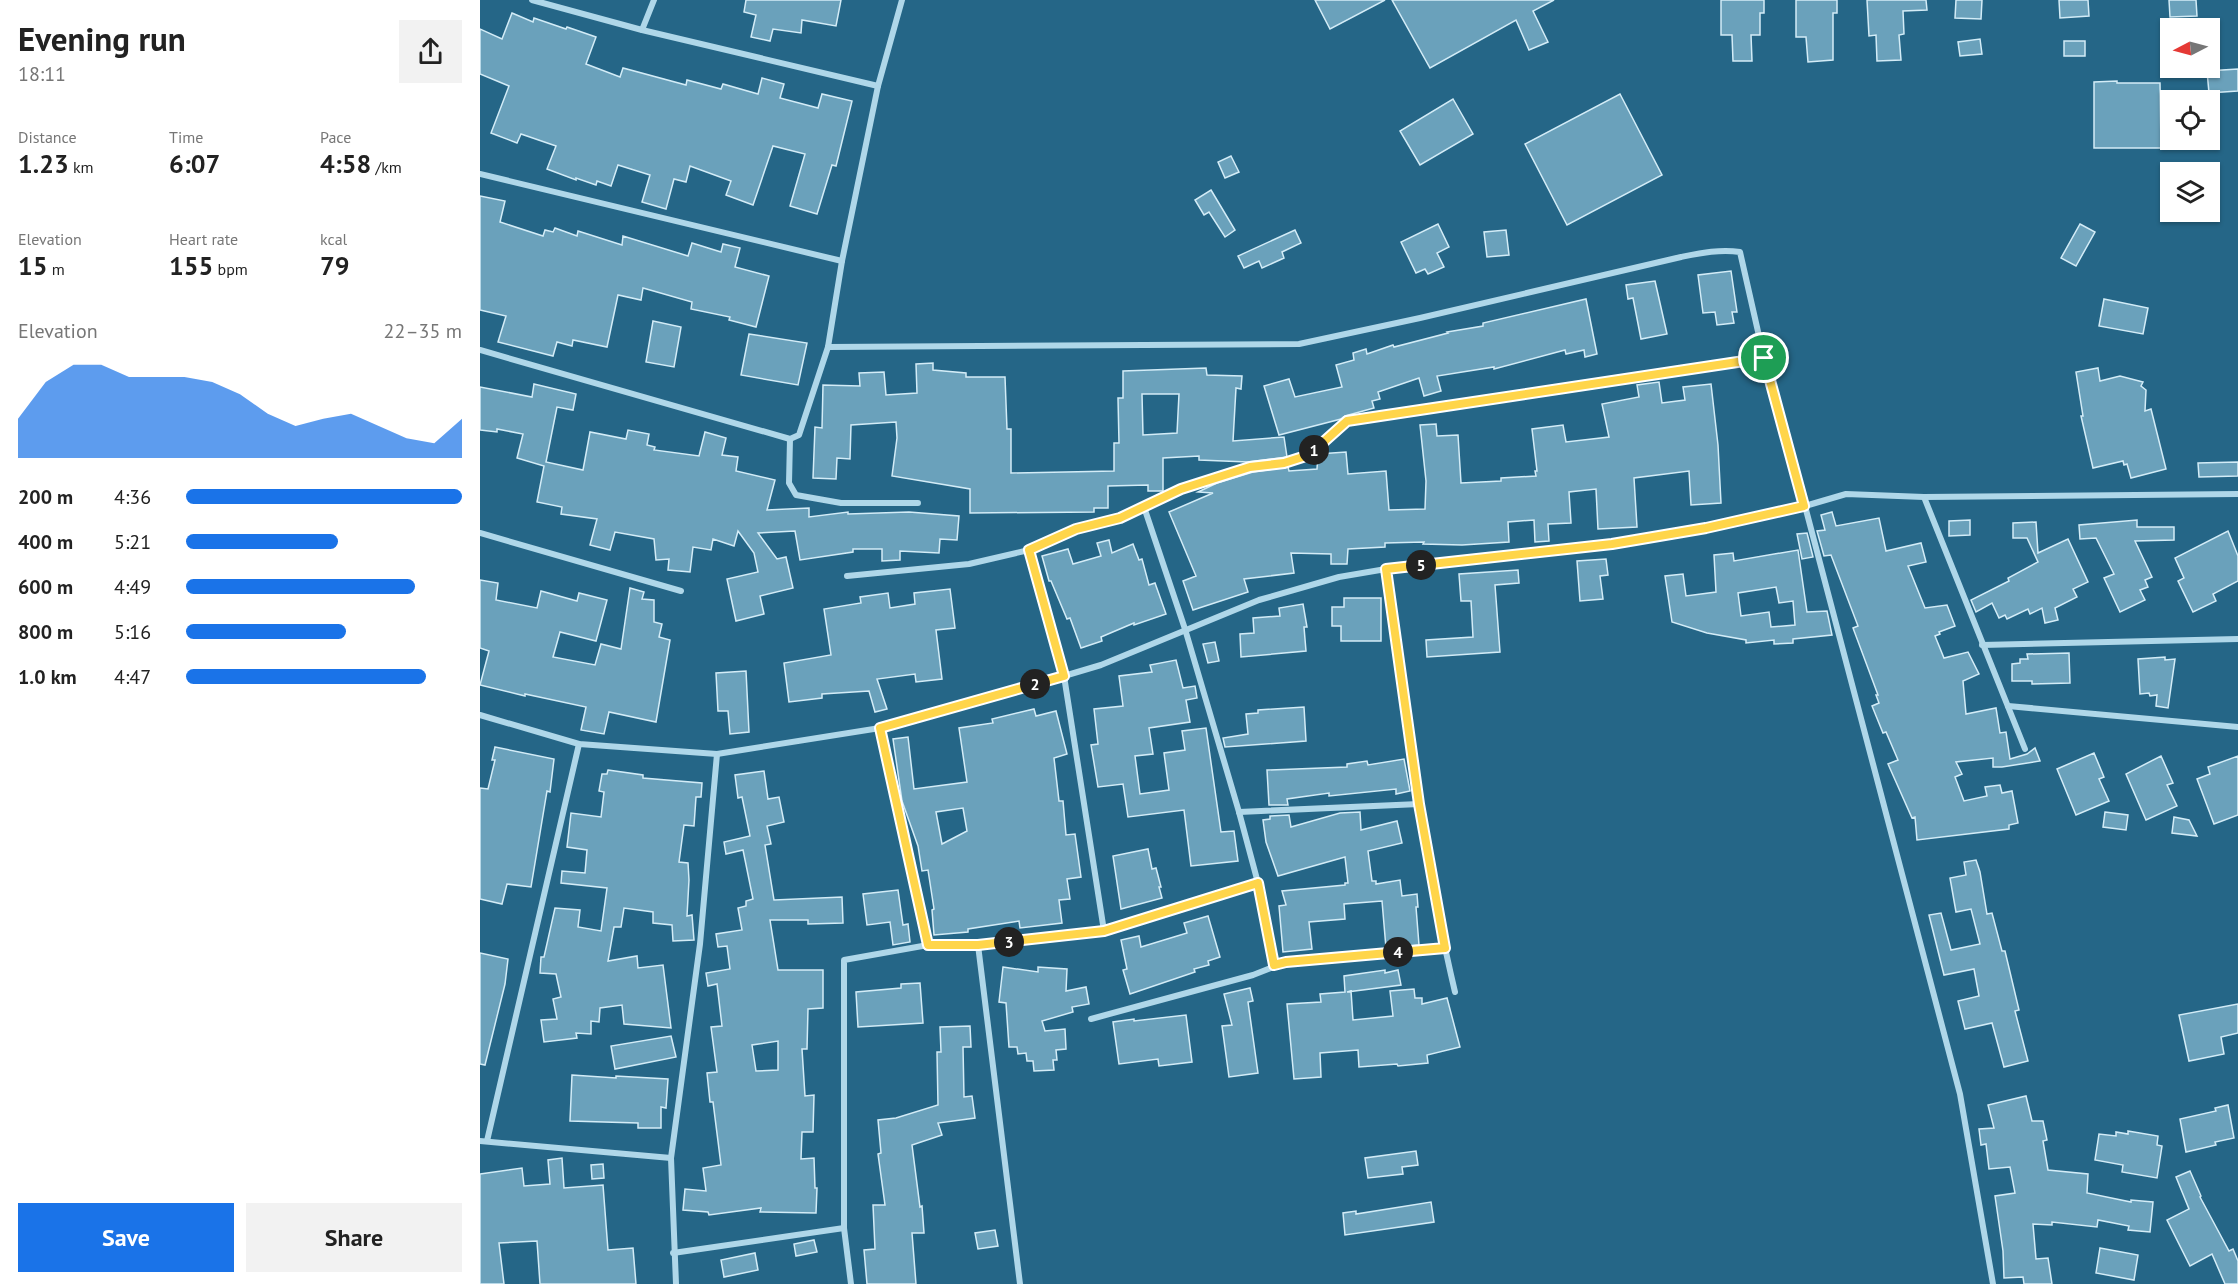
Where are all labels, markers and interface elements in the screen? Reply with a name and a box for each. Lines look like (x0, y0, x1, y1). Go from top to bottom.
text: Evening run (18, 17, 186, 60)
north arrow (2160, 18, 2220, 78)
map controls (2160, 18, 2220, 222)
button: share (399, 20, 462, 83)
text: 18:11 (18, 61, 66, 87)
button: locate (2160, 90, 2220, 150)
text: Distance (18, 127, 77, 147)
text: Time (169, 127, 203, 147)
text: Pace (320, 127, 351, 147)
text: 1.23 (18, 147, 69, 180)
text: 6:07 (169, 147, 220, 180)
text: 4:58 (320, 147, 371, 180)
text: km (69, 157, 94, 177)
text: /km (371, 157, 402, 177)
button: layers (2160, 162, 2220, 222)
text: Elevation (18, 229, 82, 249)
text: Heart rate (169, 229, 238, 249)
text: kcal (320, 229, 347, 249)
text: 15 (18, 249, 47, 282)
text: 155 (169, 249, 213, 282)
text: 79 (320, 249, 349, 282)
text: m (47, 259, 65, 279)
text: bpm (213, 259, 248, 279)
text: Elevation (18, 318, 98, 344)
text: 22–35 m (384, 318, 462, 344)
pin (1738, 332, 1789, 383)
icon: arrive (1747, 341, 1780, 374)
pin: 1 (1299, 435, 1329, 465)
text: 1 (1309, 440, 1319, 460)
text: 200 m (18, 484, 73, 510)
text: 4:36 (114, 484, 151, 510)
text: 400 m (18, 529, 73, 555)
text: 5:21 (114, 529, 151, 555)
pin: 5 (1406, 550, 1436, 580)
text: 5 (1416, 555, 1426, 575)
text: 600 m (18, 574, 73, 600)
text: 4:49 (114, 574, 151, 600)
text: 800 m (18, 619, 73, 645)
text: 5:16 (114, 619, 151, 645)
text: 1.0 km (18, 664, 77, 690)
text: 4:47 (114, 664, 151, 690)
pin: 2 (1020, 669, 1050, 699)
text: 2 (1030, 674, 1040, 694)
pin: 3 (994, 927, 1024, 957)
text: 3 (1004, 932, 1014, 952)
pin: 4 (1383, 937, 1413, 967)
text: 4 (1393, 942, 1403, 962)
button: Save (18, 1203, 234, 1272)
button: Share (246, 1203, 462, 1272)

